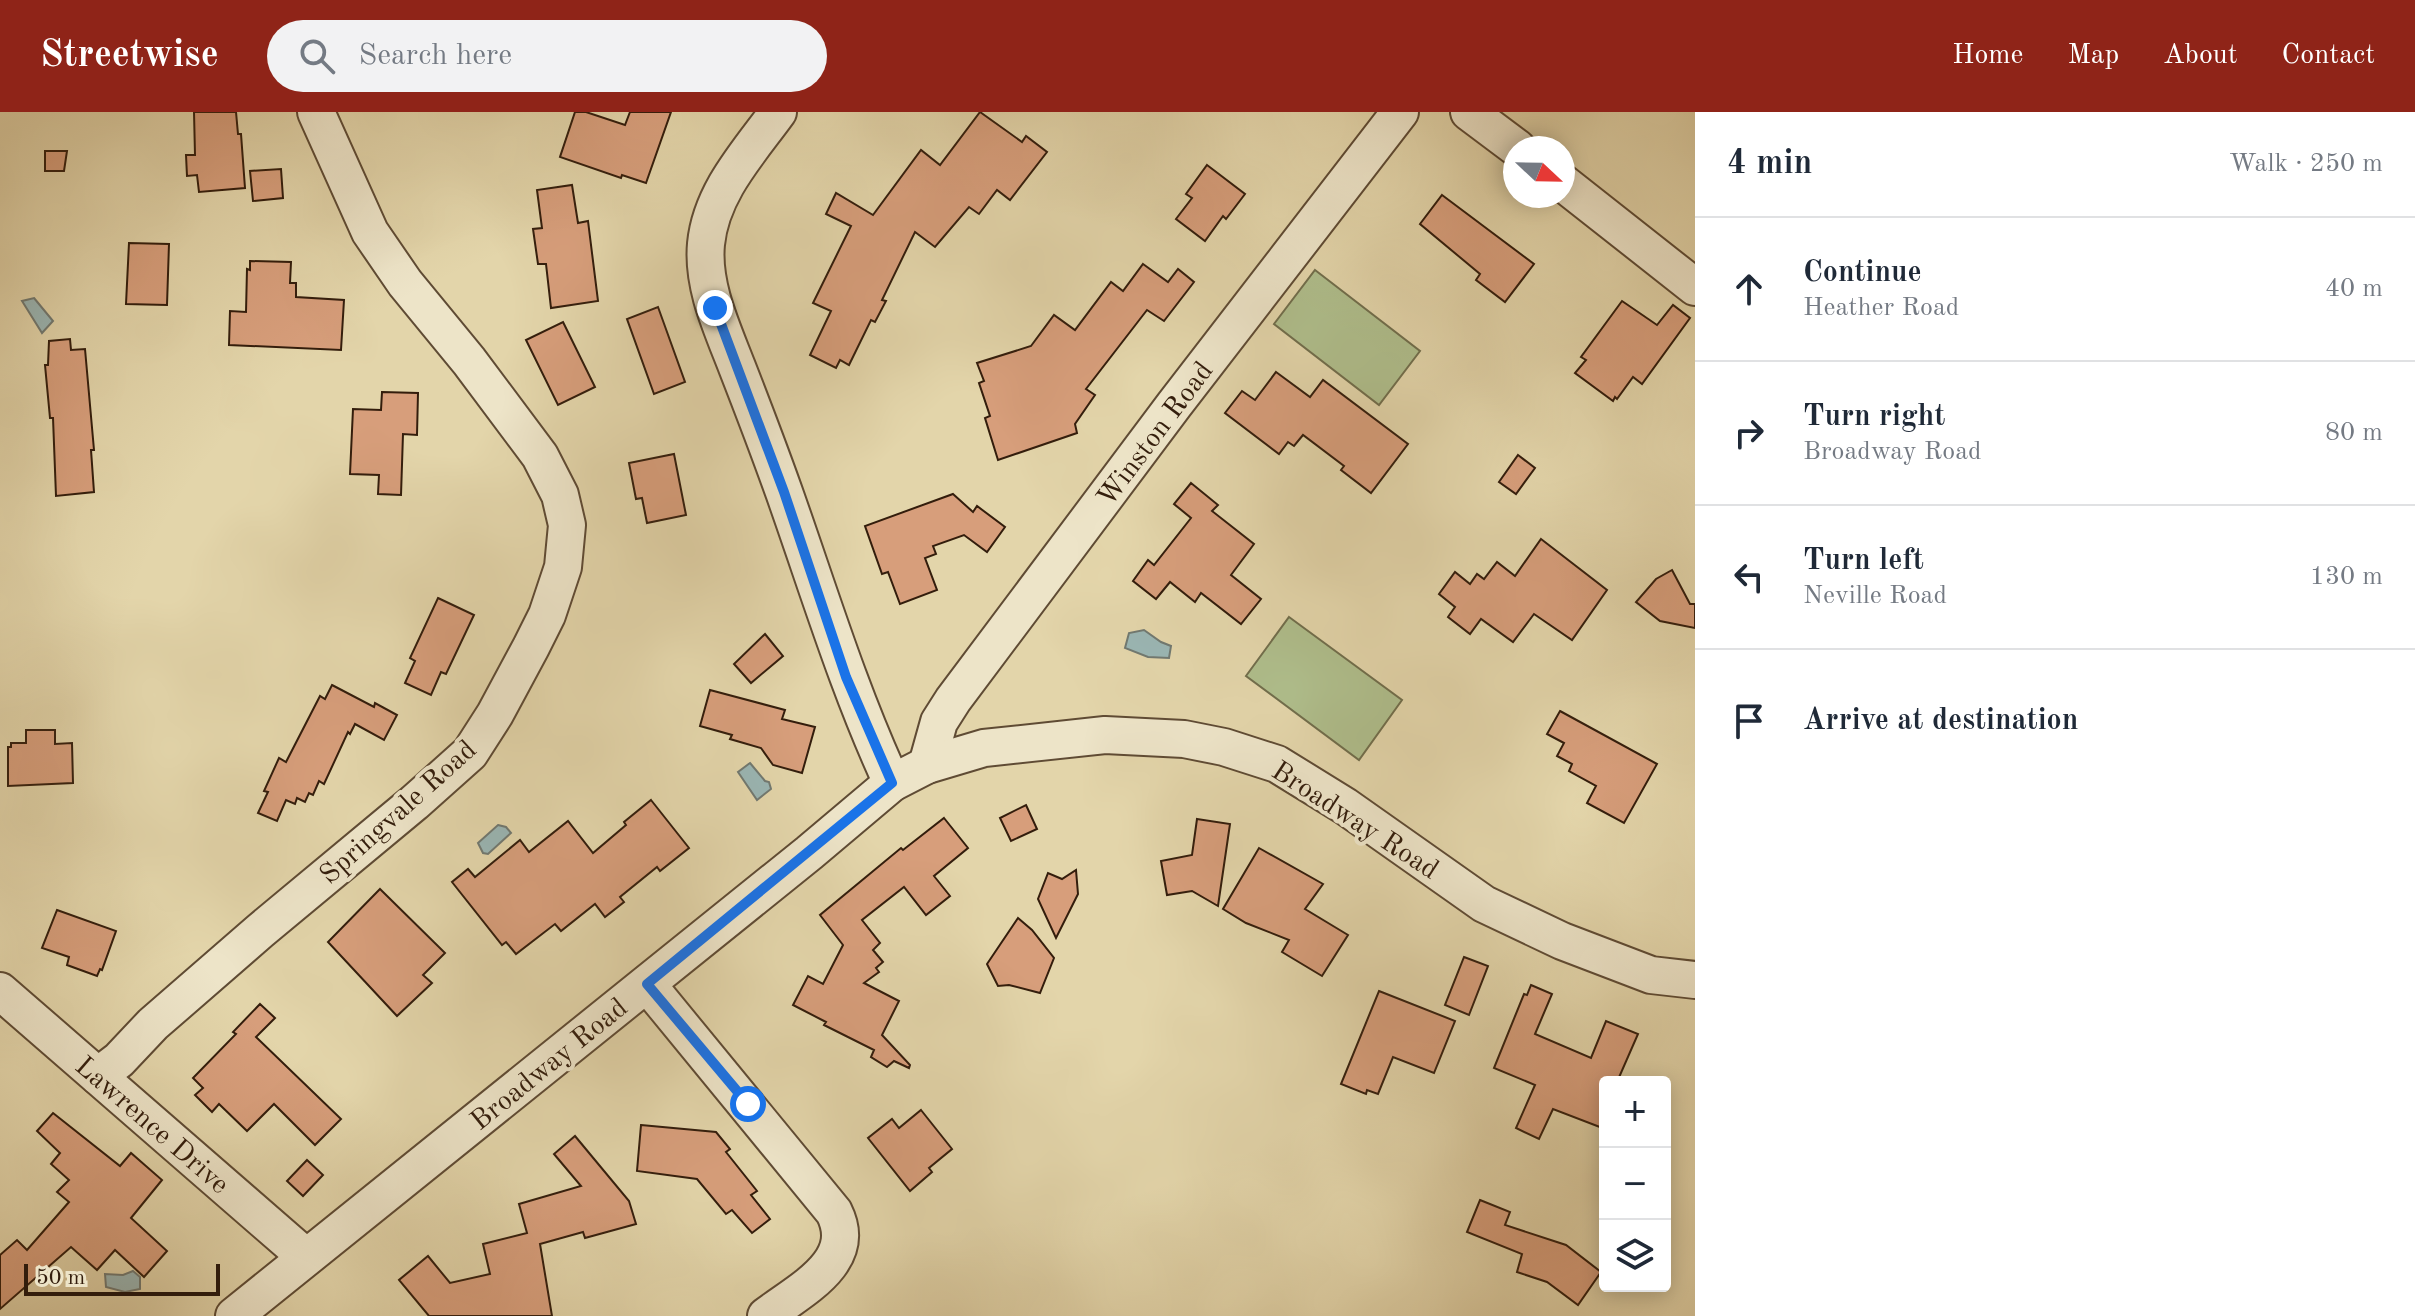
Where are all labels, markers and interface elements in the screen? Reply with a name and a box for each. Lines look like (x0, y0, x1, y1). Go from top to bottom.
search box (267, 20, 827, 92)
icon: search (295, 34, 339, 78)
text: Streetwise (40, 37, 219, 75)
text: Search here (359, 41, 512, 71)
text: Home (1952, 42, 2023, 70)
text: Map (2067, 42, 2119, 70)
text: About (2163, 42, 2238, 70)
text: Contact (2282, 42, 2375, 70)
north arrow (1503, 136, 1575, 208)
text: 4 min (1727, 147, 1812, 181)
text: Walk · 250 m (2229, 151, 2383, 177)
text: Continue (1803, 258, 1922, 288)
icon: ahead (1727, 267, 1771, 311)
text: 40 m (2325, 276, 2383, 302)
route end (697, 290, 733, 326)
text: Heather Road (1803, 295, 1959, 321)
street label: Winston Road (1093, 357, 1219, 512)
text: Turn right (1803, 402, 1945, 432)
icon: right (1727, 411, 1771, 455)
text: 80 m (2325, 420, 2383, 446)
text: Broadway Road (1803, 439, 1982, 465)
text: Turn left (1803, 546, 1924, 576)
icon: left (1727, 555, 1771, 599)
text: 130 m (2310, 564, 2383, 590)
text: Neville Road (1803, 583, 1947, 609)
icon: arrive (1727, 699, 1771, 743)
text: Arrive at destination (1803, 706, 2078, 736)
street label: Springvale Road (315, 736, 483, 890)
street label: Broadway Road (1266, 757, 1443, 886)
street label: Broadway Road (466, 994, 633, 1137)
street label: Lawrence Drive (69, 1052, 233, 1200)
map controls (1599, 1076, 1671, 1292)
button: + (1599, 1076, 1671, 1148)
route start (730, 1086, 766, 1122)
button: − (1599, 1148, 1671, 1220)
button: layers (1599, 1220, 1671, 1292)
scale bar (24, 1260, 220, 1296)
text: 50 m (36, 1267, 85, 1289)

